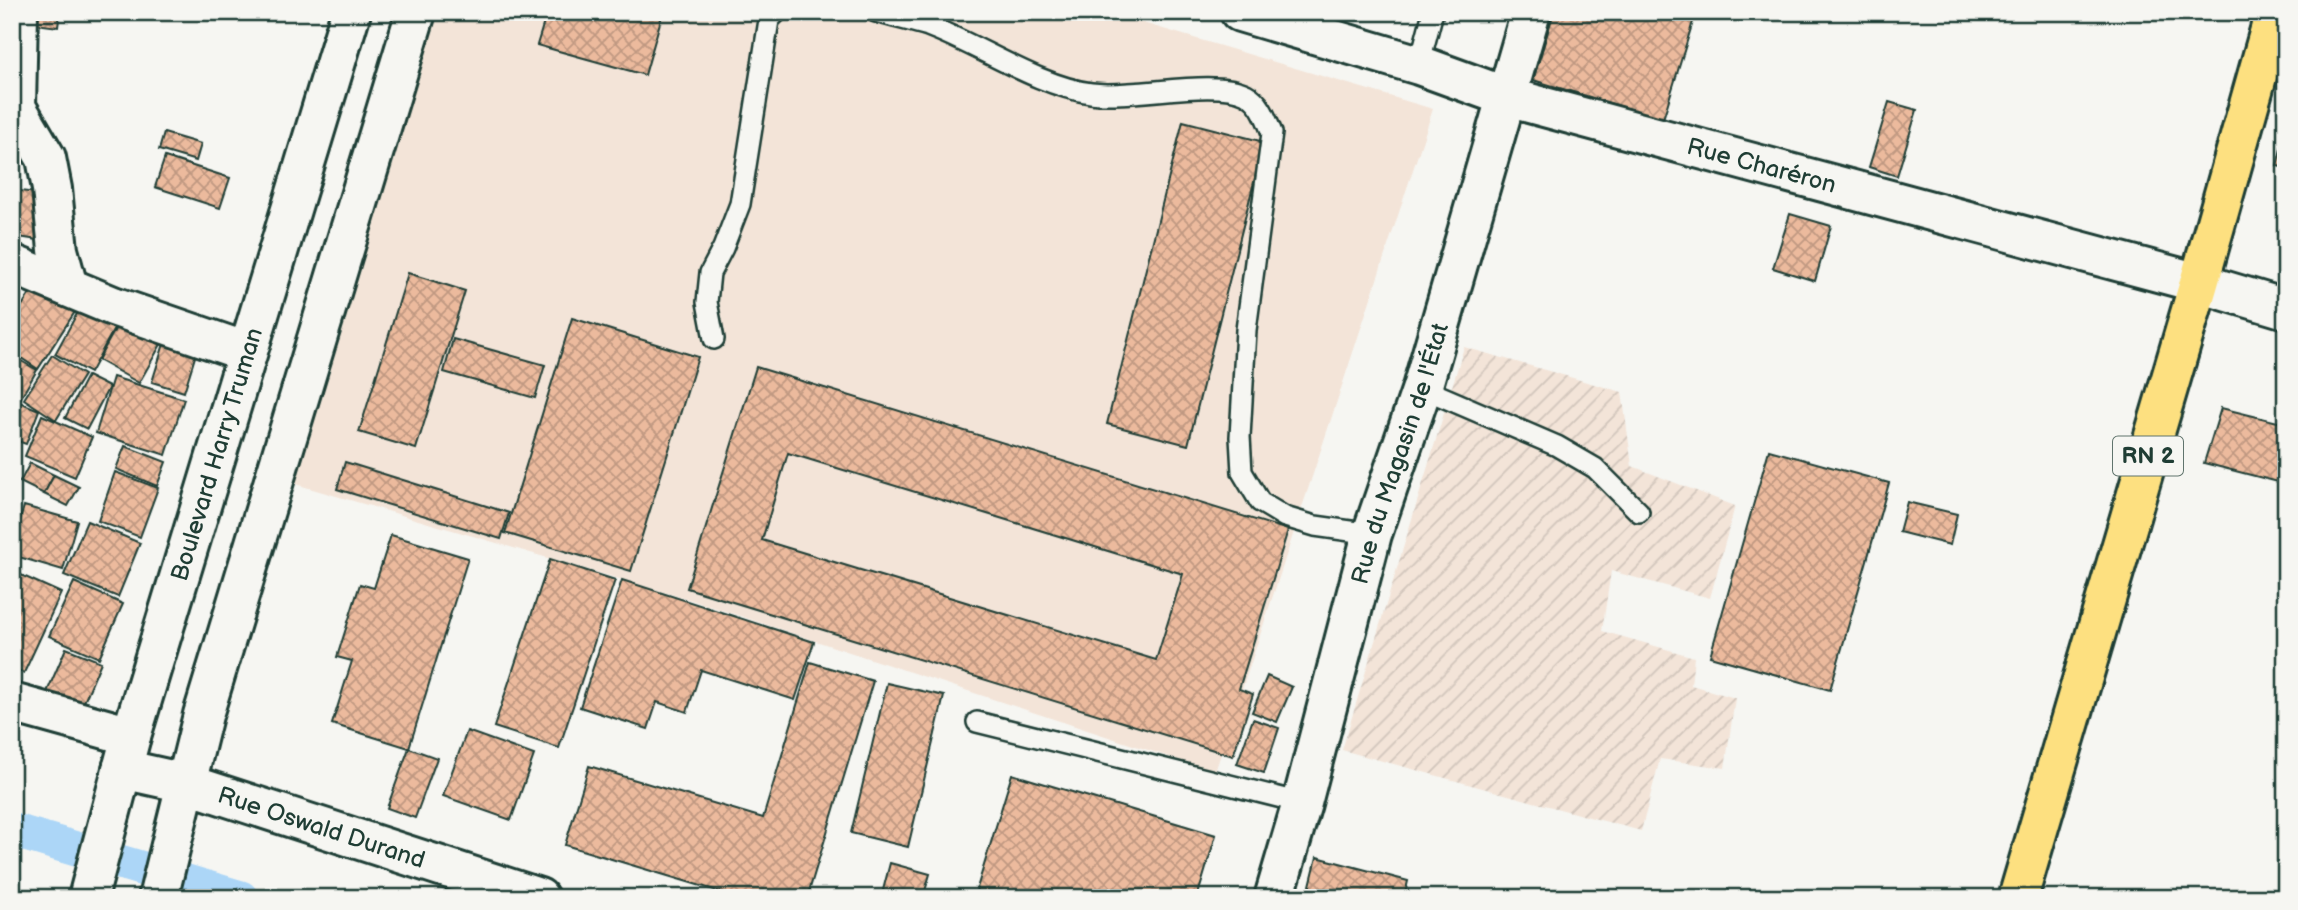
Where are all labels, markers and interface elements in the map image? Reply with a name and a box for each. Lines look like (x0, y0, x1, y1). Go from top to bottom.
street label: Rue Charéron (1684, 132, 1839, 199)
street label: Rue du Magasin de l'État (1345, 319, 1455, 587)
street label: Boulevard Harry Truman (165, 324, 269, 584)
road number: RN 2 (2113, 436, 2183, 476)
street label: Rue Oswald Durand (214, 780, 429, 875)

